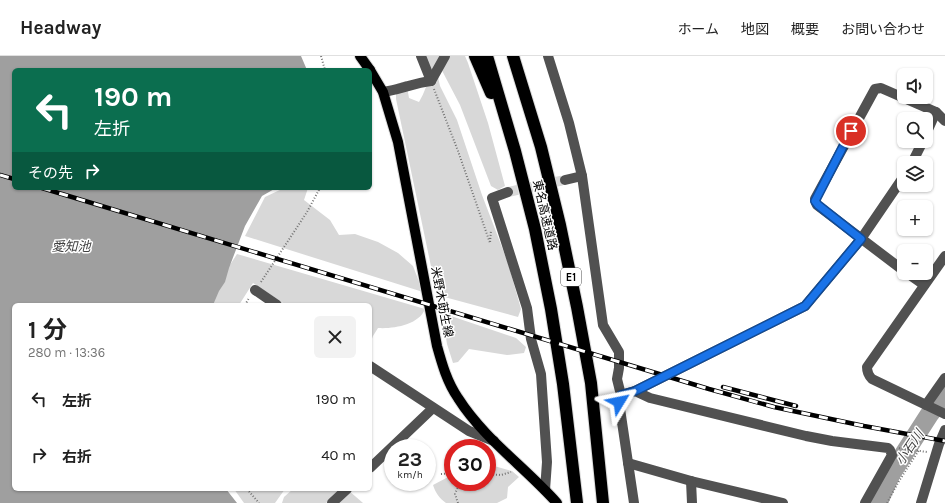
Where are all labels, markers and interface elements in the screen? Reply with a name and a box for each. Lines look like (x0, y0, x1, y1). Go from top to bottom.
text: Headway (20, 17, 101, 39)
text: ホーム (677, 21, 719, 38)
text: 地図 (741, 21, 769, 38)
text: 概要 (791, 21, 819, 38)
text: お問い合わせ (841, 21, 925, 38)
map controls (897, 68, 933, 280)
button: sound (897, 68, 933, 104)
text: 190 m (94, 80, 172, 113)
icon: left (28, 84, 80, 136)
button: search (897, 112, 933, 148)
pin (834, 114, 868, 148)
text: 左折 (94, 118, 130, 140)
icon: arrive (840, 120, 862, 142)
button: layers (897, 156, 933, 192)
icon: right (81, 160, 103, 182)
text: その先 (28, 164, 73, 182)
street label: 東名高速道路 (530, 178, 560, 252)
button: + (897, 200, 933, 236)
water label: 愛知池 (51, 239, 92, 254)
button: − (897, 244, 933, 280)
street label: 米野木莇生線 (428, 265, 456, 339)
road number: E1 (561, 268, 581, 286)
text: 1 分 (28, 316, 67, 344)
button: close (314, 316, 356, 358)
text: 280 m · 13:36 (28, 345, 105, 360)
position arrow (598, 381, 640, 423)
icon: left (28, 388, 50, 410)
text: 190 m (316, 390, 356, 408)
text: 左折 (62, 392, 92, 410)
water label: 小石川 (892, 425, 928, 468)
speed limit sign: 30 (444, 439, 496, 491)
icon: right (28, 444, 50, 466)
text: 40 m (321, 446, 356, 464)
text: 右折 (62, 448, 92, 466)
text: 23 (398, 448, 422, 471)
text: km/h (397, 469, 423, 481)

